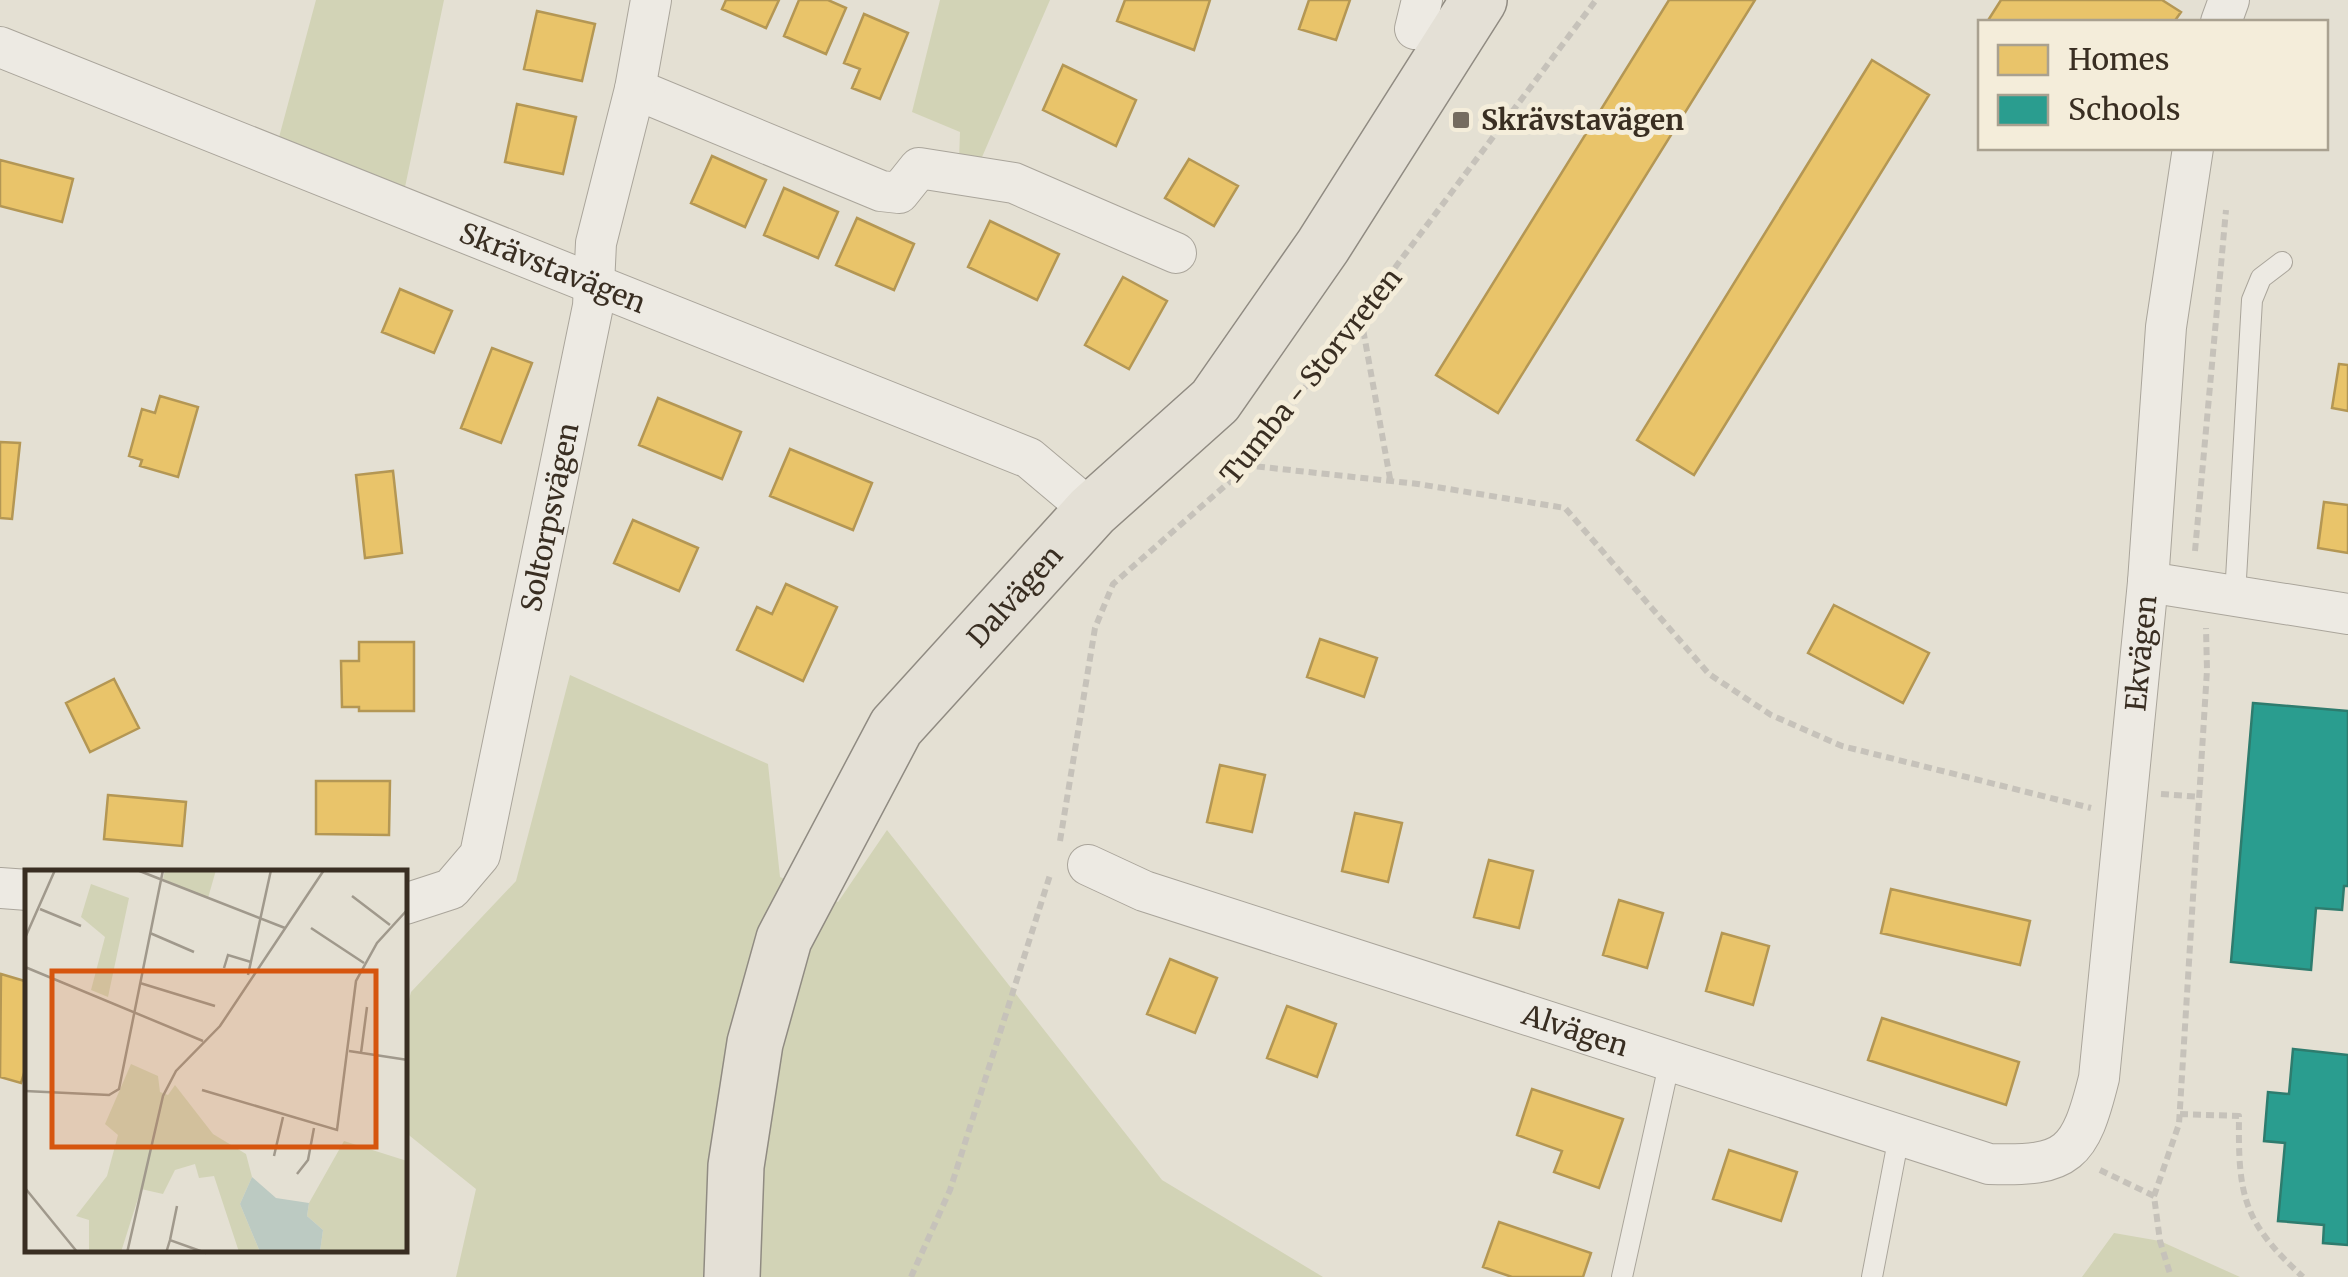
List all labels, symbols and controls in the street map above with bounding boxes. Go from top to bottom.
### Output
legend [1978,20,2328,150]
text: Homes [2068,40,2169,78]
text: Schools [2068,90,2180,128]
place label: Skrävstavägen [1481,102,1684,138]
marker: Skrävstavägen [1450,109,1472,131]
street label: Skrävstavägen [454,214,651,321]
street label: Tumba - Storvreten [1213,260,1409,492]
street label: Soltorpsvägen [513,419,587,615]
street label: Dalvägen [959,538,1070,655]
street label: Ekvägen [2117,593,2165,713]
inset map [25,870,408,1252]
street label: Alvägen [1517,996,1633,1064]

